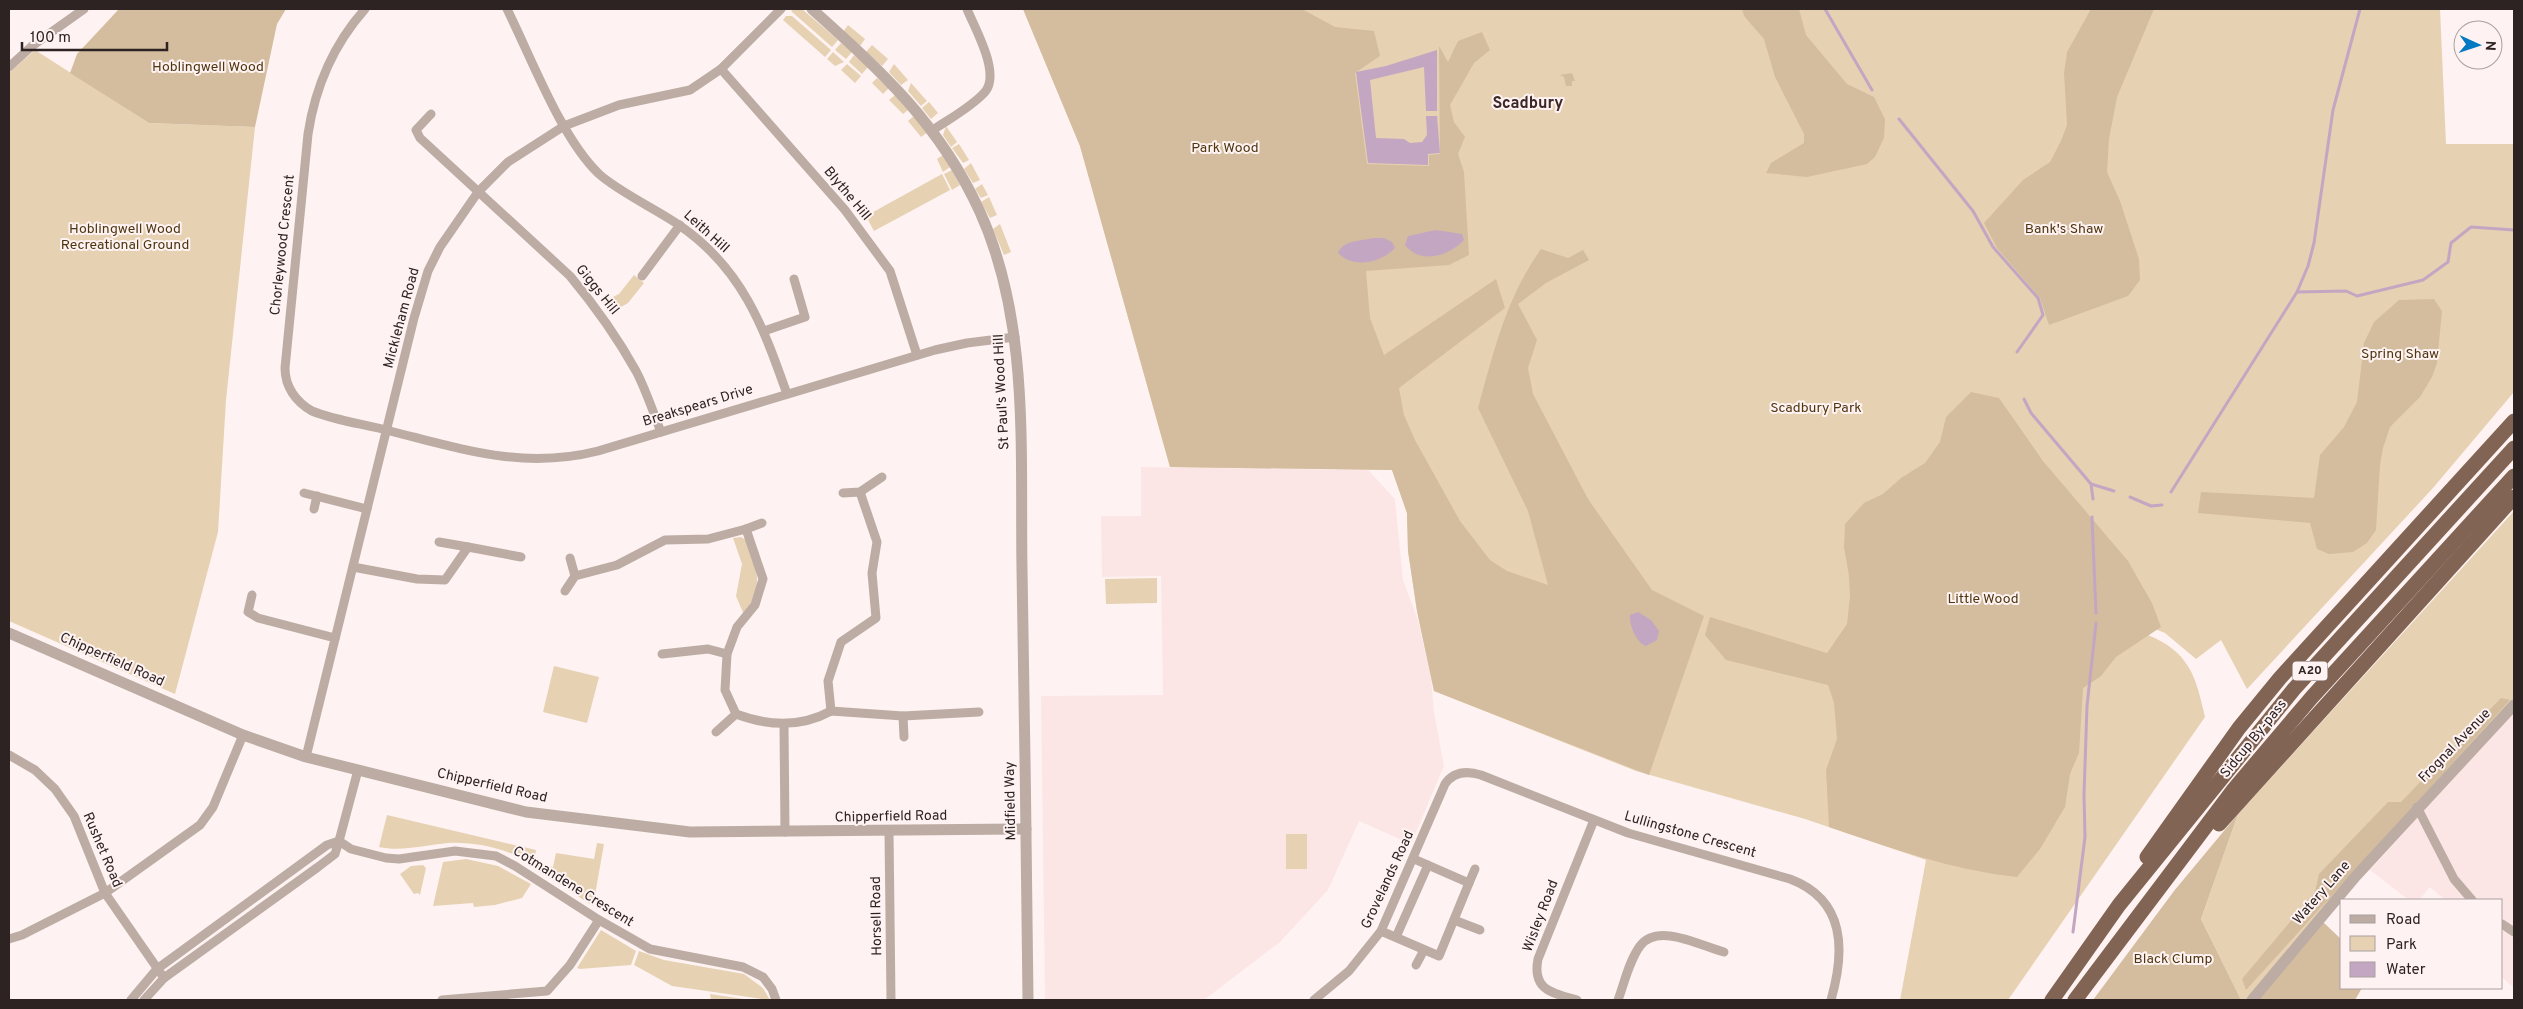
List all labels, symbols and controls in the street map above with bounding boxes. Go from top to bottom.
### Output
scale bar [22,20,168,52]
north arrow [2453,20,2503,70]
text: 100 m [30,29,71,48]
text: N [2481,40,2498,51]
park label: Hoblingwell Wood [152,59,264,76]
district label: Scadbury [1493,94,1563,114]
park label: Park Wood [1191,140,1259,157]
street label: Blythe Hill [820,164,874,224]
street label: Chorleywood Crescent [267,174,299,316]
street label: Leith Hill [680,207,732,257]
park label: Hoblingwell Wood Recreational Ground [61,221,189,254]
park label: Bank's Shaw [2025,221,2103,238]
street label: Giggs Hill [572,262,622,318]
street label: Mickleham Road [380,266,424,370]
street label: St Paul's Wood Hill [990,334,1014,450]
park label: Spring Shaw [2361,346,2439,363]
street label: Breakspears Drive [641,381,755,431]
park label: Scadbury Park [1770,400,1862,417]
park label: Little Wood [1947,591,2019,608]
street label: Chipperfield Road [57,629,167,691]
road number: A20 [2292,661,2328,680]
street label: Sidcup By-pass [2217,696,2291,782]
street label: Frognal Avenue [2415,705,2495,787]
street label: Midfield Way [1002,761,1020,841]
street label: Chipperfield Road [435,765,549,807]
street label: Chipperfield Road [835,808,947,826]
street label: Lullingstone Crescent [1622,808,1758,862]
street label: Rushet Road [79,810,125,890]
street label: Grovelands Road [1358,828,1418,932]
street label: Cotmandene Crescent [509,843,637,931]
street label: Watery Lane [2290,858,2354,928]
street label: Horsell Road [868,876,886,956]
street label: Wisley Road [1519,878,1563,954]
legend [2340,899,2503,989]
text: Road [2386,911,2421,930]
text: Park [2386,936,2417,955]
park label: Black Clump [2134,951,2212,968]
text: Water [2386,961,2426,980]

